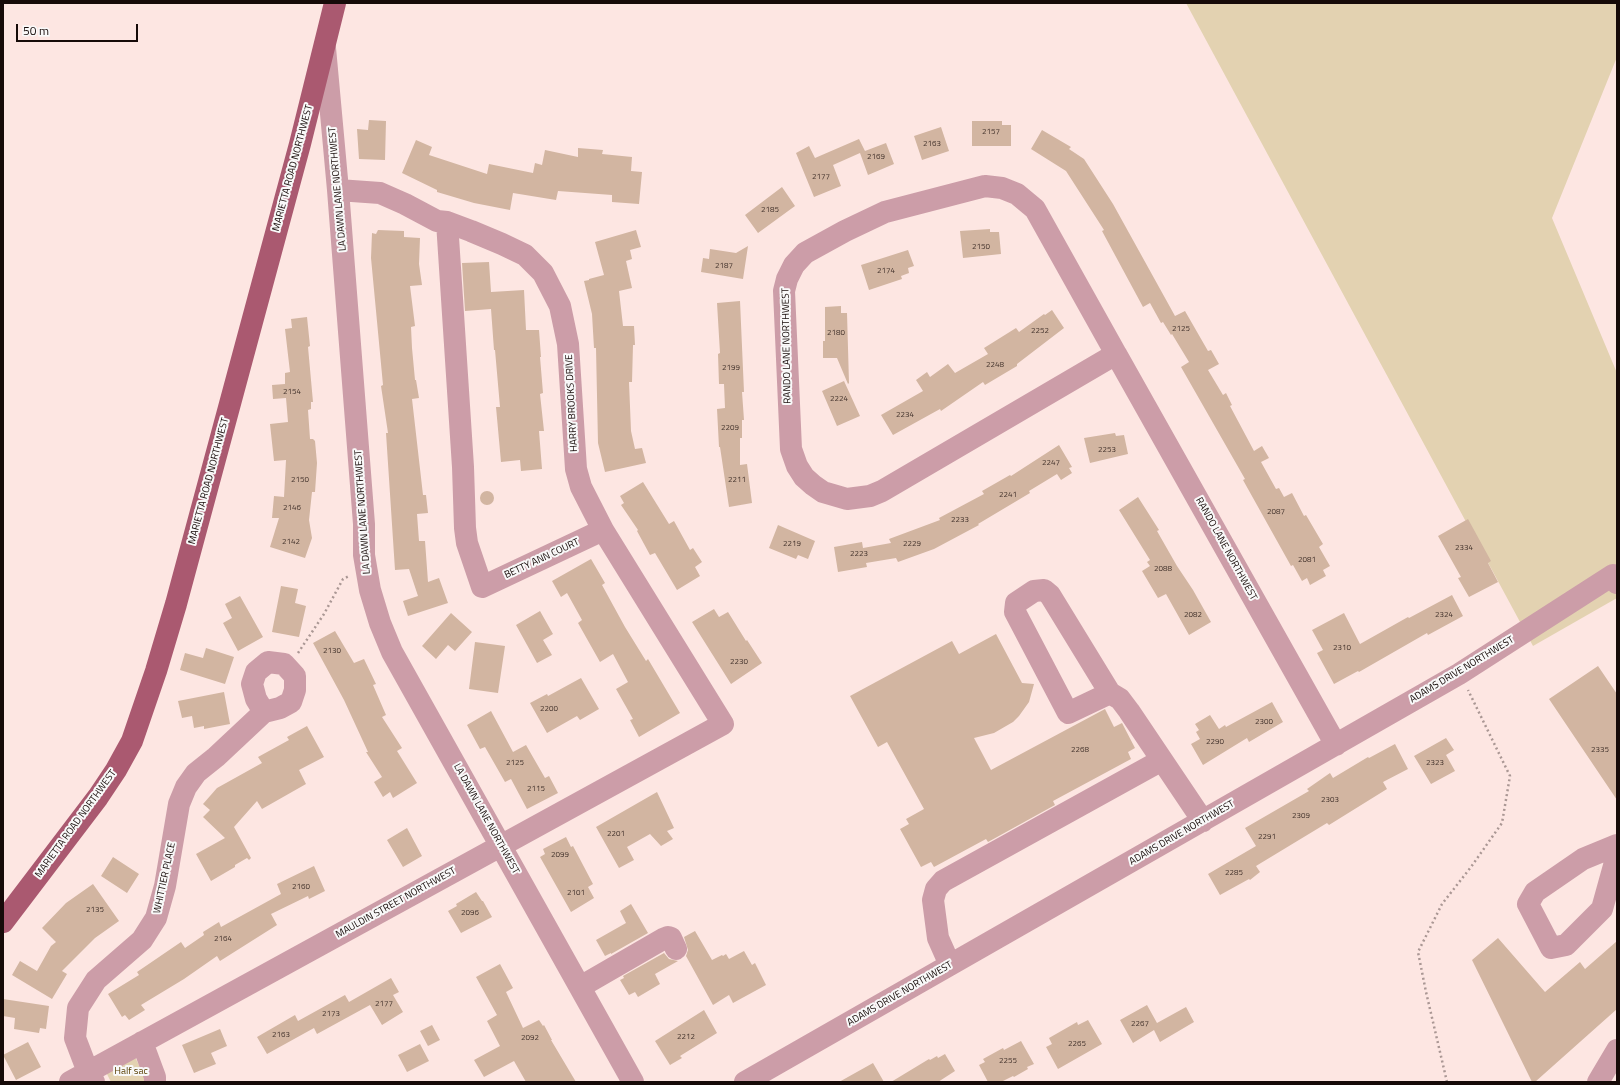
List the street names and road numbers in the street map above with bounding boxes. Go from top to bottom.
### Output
street label: MARIETTA ROAD NORTHWEST [270,103,316,233]
street label: LA DAWN LANE NORTHWEST [327,126,349,252]
street label: RANDO LANE NORTHWEST [780,288,794,404]
street label: HARRY BROOKS DRIVE [563,354,581,452]
street label: MARIETTA ROAD NORTHWEST [186,416,232,546]
street label: LA DAWN LANE NORTHWEST [353,449,373,575]
street label: RANDO LANE NORTHWEST [1193,495,1259,603]
street label: BETTY ANN COURT [503,536,581,582]
street label: ADAMS DRIVE NORTHWEST [1408,634,1516,706]
street label: LA DAWN LANE NORTHWEST [451,762,521,876]
street label: MARIETTA ROAD NORTHWEST [33,768,119,880]
street label: ADAMS DRIVE NORTHWEST [1127,798,1237,868]
street label: WHITTIER PLACE [152,841,178,915]
street label: MAULDIN STREET NORTHWEST [334,865,458,941]
street label: ADAMS DRIVE NORTHWEST [845,959,955,1029]

